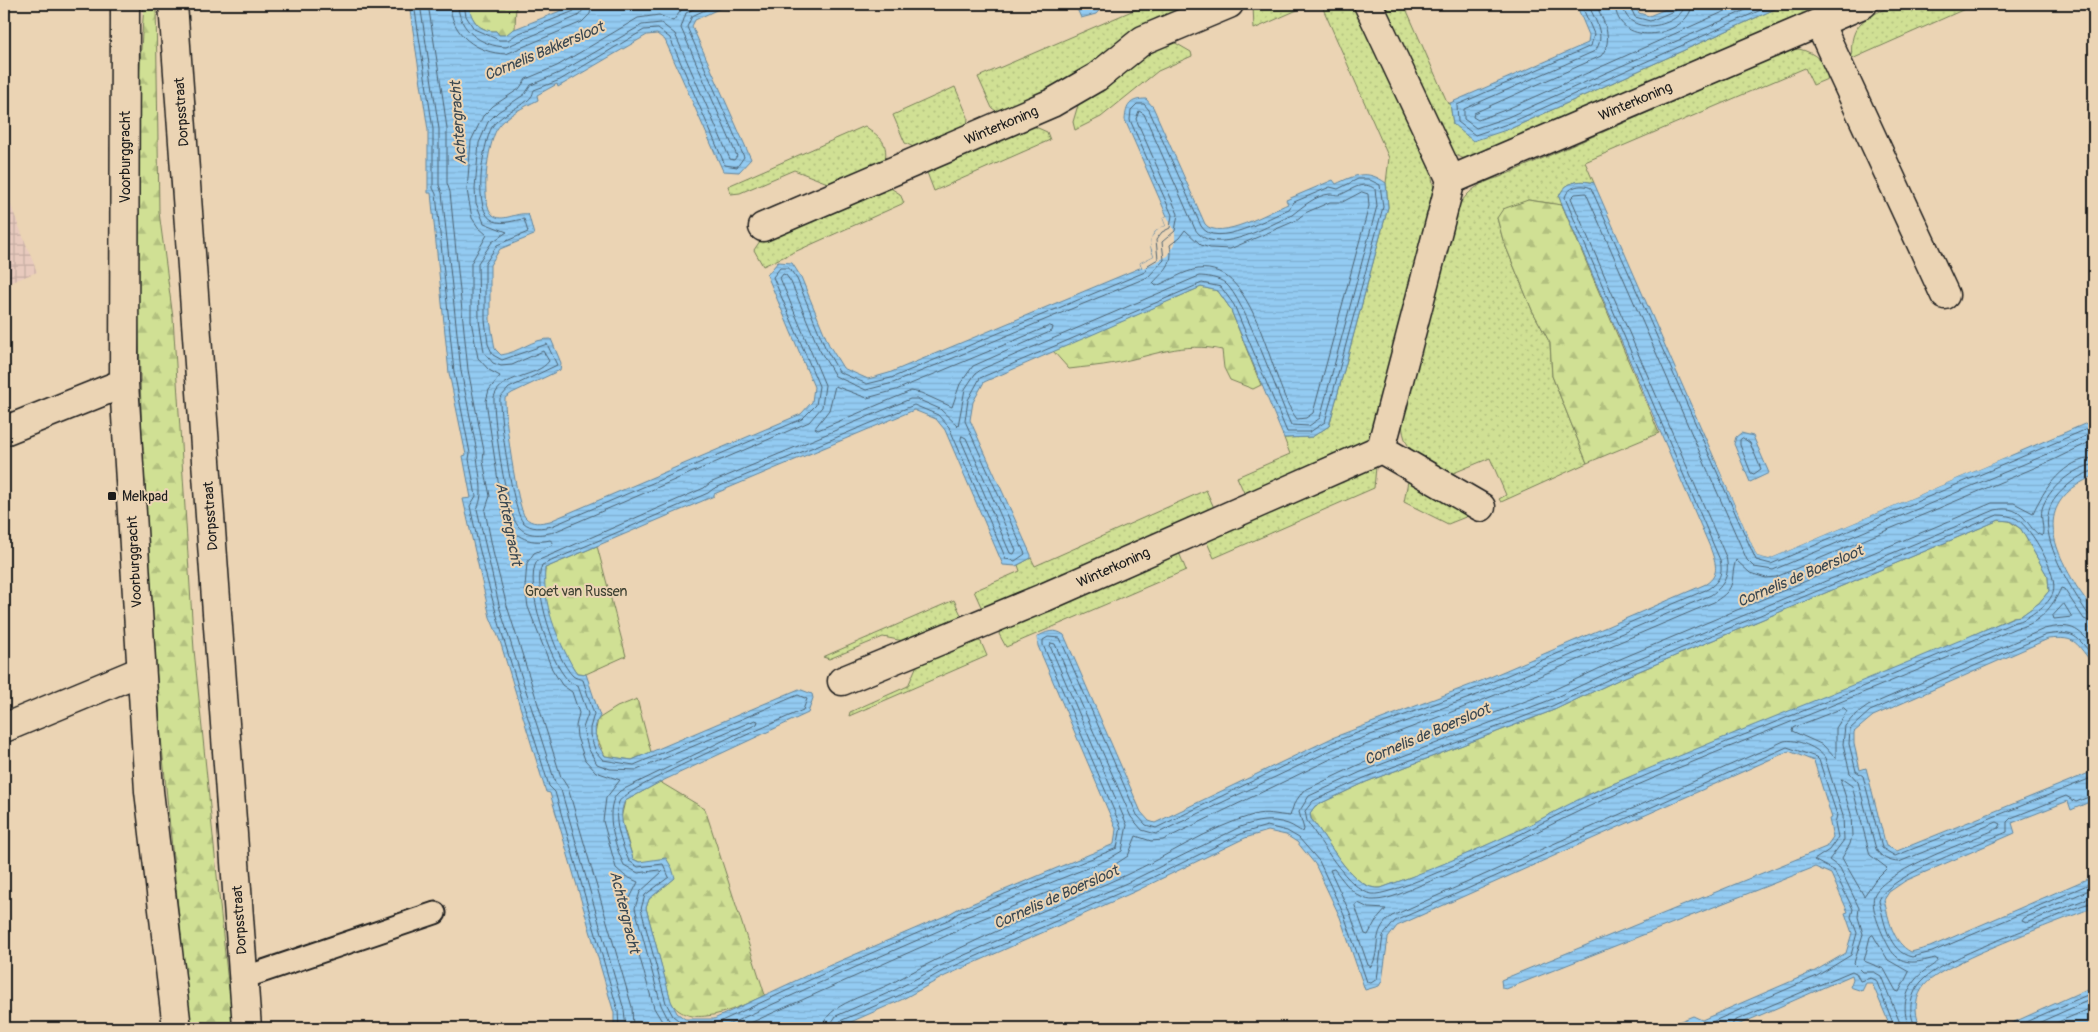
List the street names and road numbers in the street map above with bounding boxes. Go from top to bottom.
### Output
street label: Dorpsstraat [171,76,192,147]
street label: Winterkoning [1596,78,1674,125]
street label: Winterkoning [962,102,1040,149]
street label: Voorburggracht [117,111,134,203]
street label: Dorpsstraat [200,480,221,551]
street label: Voorburggracht [124,515,145,608]
street label: Winterkoning [1074,544,1152,591]
street label: Dorpsstraat [229,884,250,955]

